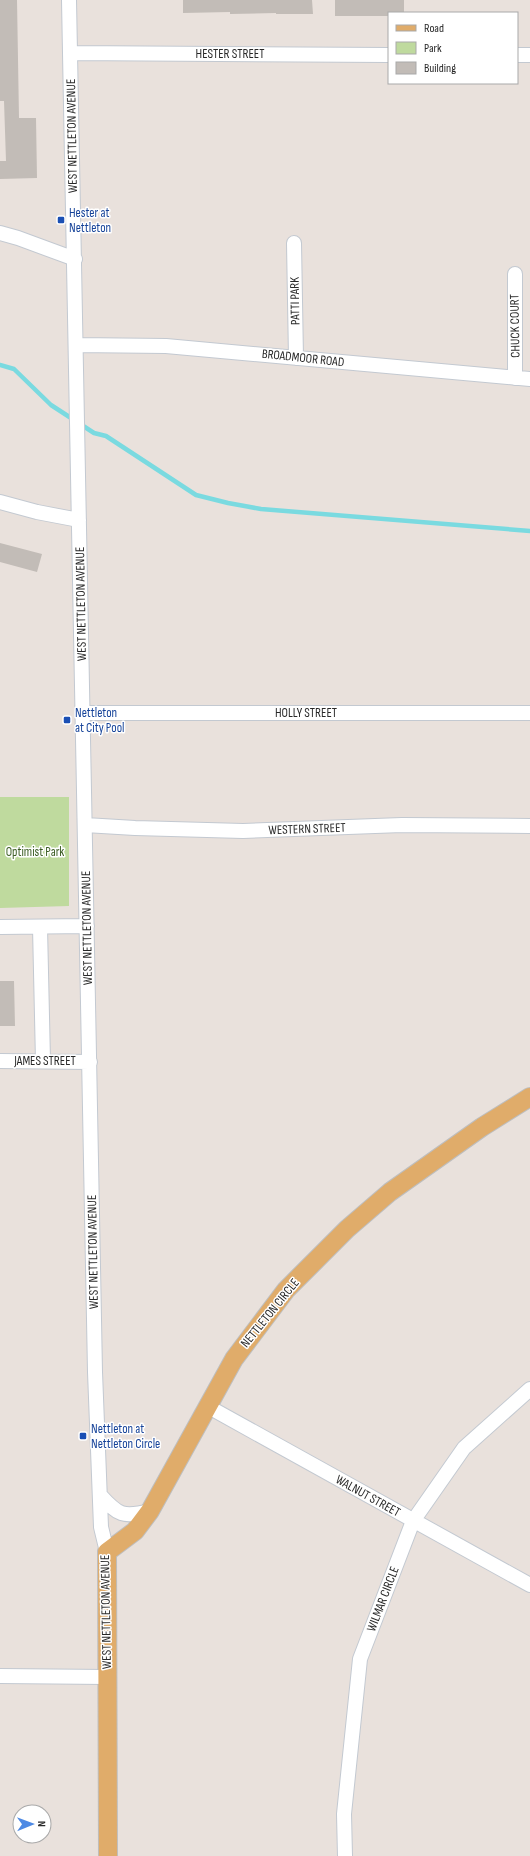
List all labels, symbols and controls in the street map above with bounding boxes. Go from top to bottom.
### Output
legend [388,12,518,84]
text: Road [424,21,444,36]
text: Park [424,41,442,56]
street label: HESTER STREET [196,46,264,62]
text: Building [424,61,456,76]
street label: WEST NETTLETON AVENUE [63,79,81,193]
place label: Hester at Nettleton [69,205,111,236]
marker: Hester at Nettleton [56,215,66,225]
street label: PATTI PARK [287,277,303,325]
street label: CHUCK COURT [506,294,524,358]
street label: BROADMOOR ROAD [261,346,345,370]
street label: WEST NETTLETON AVENUE [72,547,90,661]
place label: Nettleton at City Pool [75,705,125,736]
street label: HOLLY STREET [275,705,337,721]
marker: Nettleton at City Pool [62,715,72,725]
street label: WESTERN STREET [268,820,346,838]
park label: Optimist Park [6,844,64,860]
street label: WEST NETTLETON AVENUE [78,871,96,985]
street label: JAMES STREET [13,1053,76,1069]
street label: WEST NETTLETON AVENUE [84,1195,102,1309]
street label: NETTLETON CIRCLE [237,1275,303,1351]
place label: Nettleton at Nettleton Circle [91,1421,160,1452]
marker: Nettleton at Nettleton Circle [78,1431,88,1441]
street label: WALNUT STREET [333,1472,403,1520]
street label: WEST NETTLETON AVENUE [97,1555,115,1669]
street label: WILMAR CIRCLE [363,1564,403,1634]
north arrow [12,1804,52,1844]
text: N [35,1821,48,1827]

